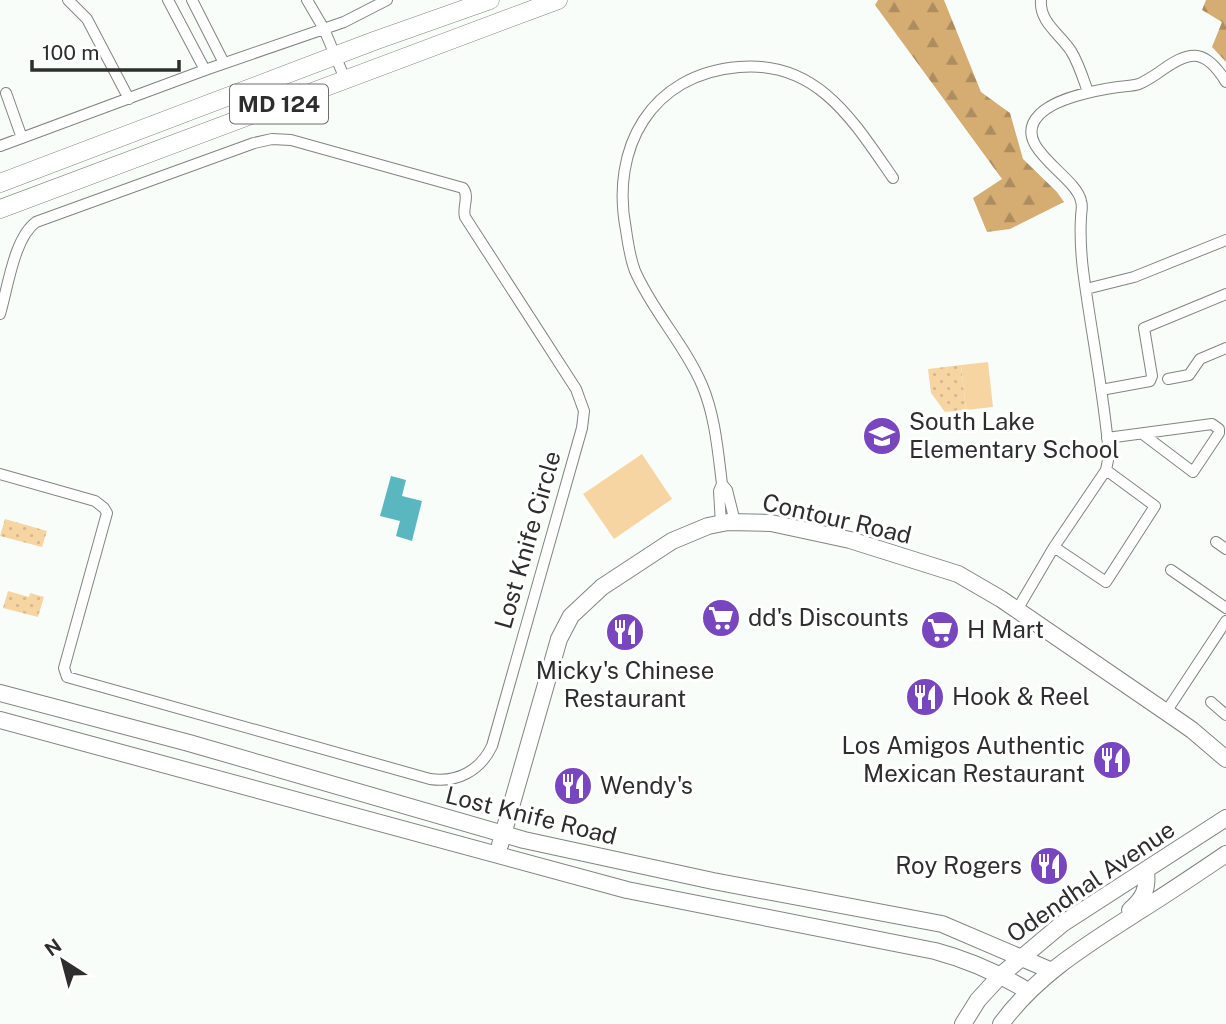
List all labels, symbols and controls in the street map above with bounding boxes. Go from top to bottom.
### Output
scale bar [32,28,178,72]
text: 100 m [42,40,99,65]
road number: MD 124 [230,85,328,124]
place label: South Lake Elementary School [909,407,1120,463]
school or university icon: South Lake Elementary School [861,415,903,457]
street label: Lost Knife Circle [488,448,566,632]
street label: Contour Road [760,487,914,549]
supermarket icon: dd's Discounts [700,597,742,639]
place label: dd's Discounts [748,603,909,631]
supermarket icon: H Mart [919,609,961,651]
restaurant icon: Micky's Chinese Restaurant [604,611,646,653]
place label: H Mart [967,615,1044,643]
place label: Micky's Chinese Restaurant [536,656,714,712]
restaurant icon: Hook & Reel [904,676,946,718]
place label: Hook & Reel [952,682,1090,710]
place label: Los Amigos Authentic Mexican Restaurant [841,731,1085,787]
restaurant icon: Los Amigos Authentic Mexican Restaurant [1091,739,1133,781]
restaurant icon: Wendy's [552,765,594,807]
place label: Wendy's [600,771,693,799]
street label: Lost Knife Road [443,780,620,850]
street label: Odendhal Avenue [1001,815,1180,948]
restaurant icon: Roy Rogers [1028,845,1070,887]
place label: Roy Rogers [895,851,1022,879]
north arrow [28,926,98,996]
text: N [41,934,65,961]

